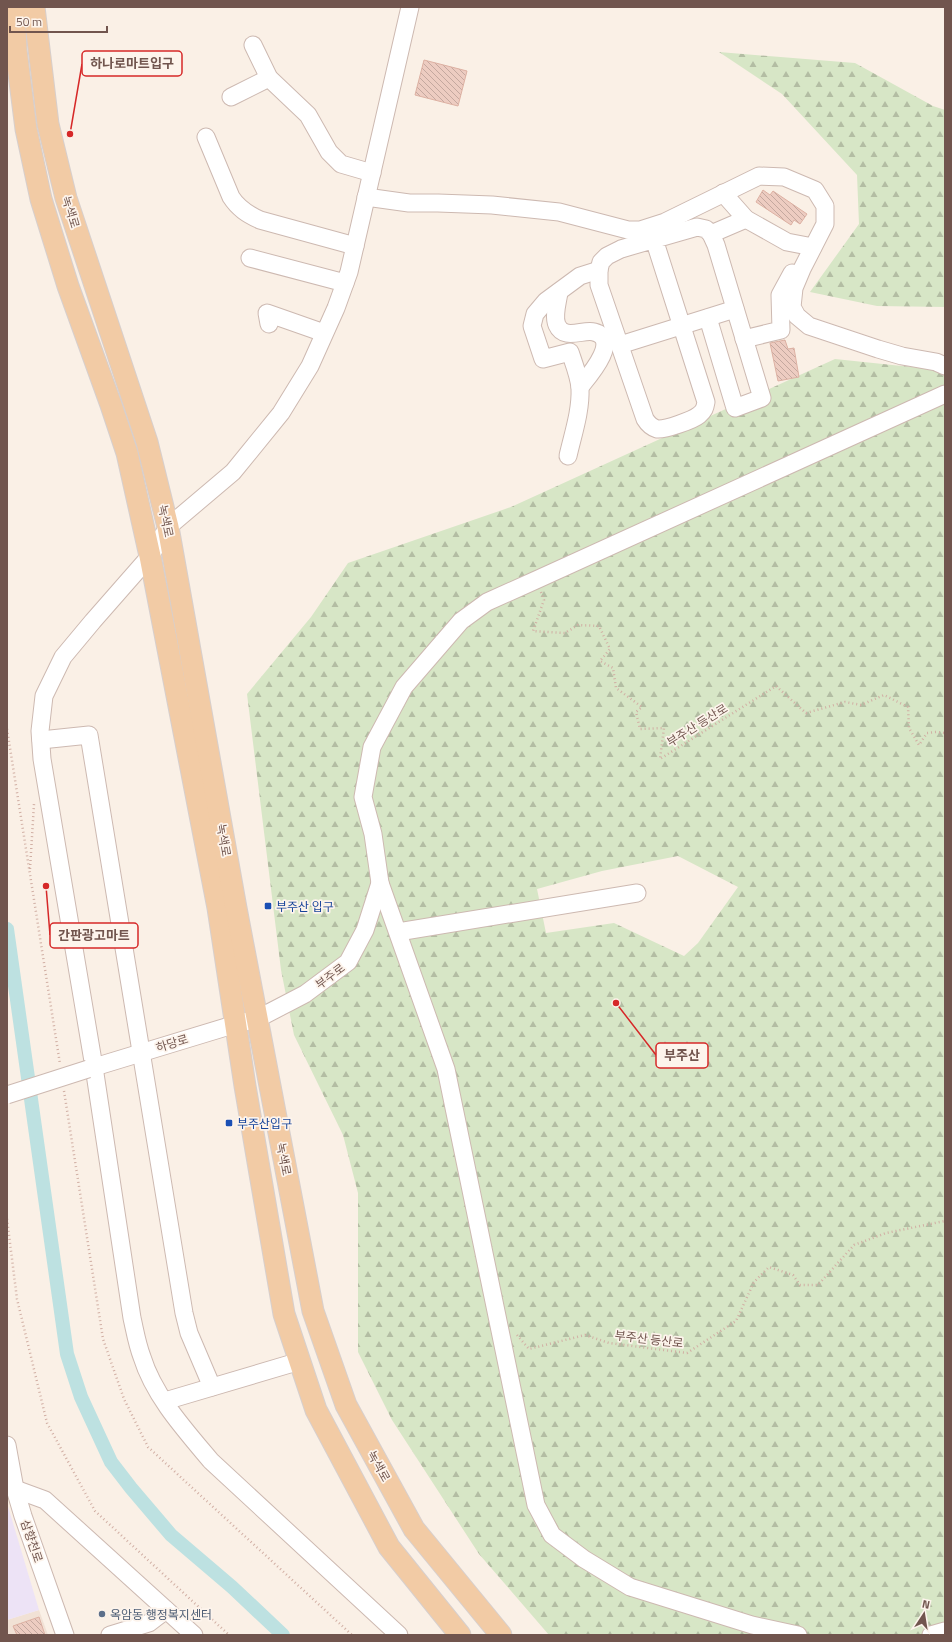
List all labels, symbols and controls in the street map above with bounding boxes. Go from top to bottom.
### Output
scale bar [10,8,107,34]
text: 50 m [16,12,42,31]
callout: 하나로마트입구 [82,51,182,76]
text: 하나로마트입구 [90,53,174,73]
street label: 녹색로 [57,193,85,231]
street label: 녹색로 [153,503,179,539]
street label: 부주산 등산로 [663,699,731,751]
street label: 녹색로 [212,822,236,858]
place label: 부주산 입구 [276,897,334,916]
marker: 부주산 입구 [263,901,273,911]
callout: 간판광고마트 [50,923,138,948]
text: 간판광고마트 [58,925,130,945]
street label: 부주로 [311,958,349,994]
street label: 하당로 [153,1029,191,1057]
callout: 부주산 [656,1043,708,1068]
text: 부주산 [664,1045,700,1065]
place label: 부주산입구 [237,1114,292,1133]
marker: 부주산입구 [224,1118,234,1128]
street label: 녹색로 [272,1141,296,1177]
street label: 부주산 등산로 [614,1325,684,1353]
street label: 녹색로 [363,1447,395,1485]
street label: 삼향천로 [16,1517,48,1565]
north arrow [904,1594,944,1634]
text: N [921,1596,931,1613]
place label: 옥암동 행정복지센터 [110,1605,212,1624]
marker: 옥암동 행정복지센터 [97,1609,107,1619]

